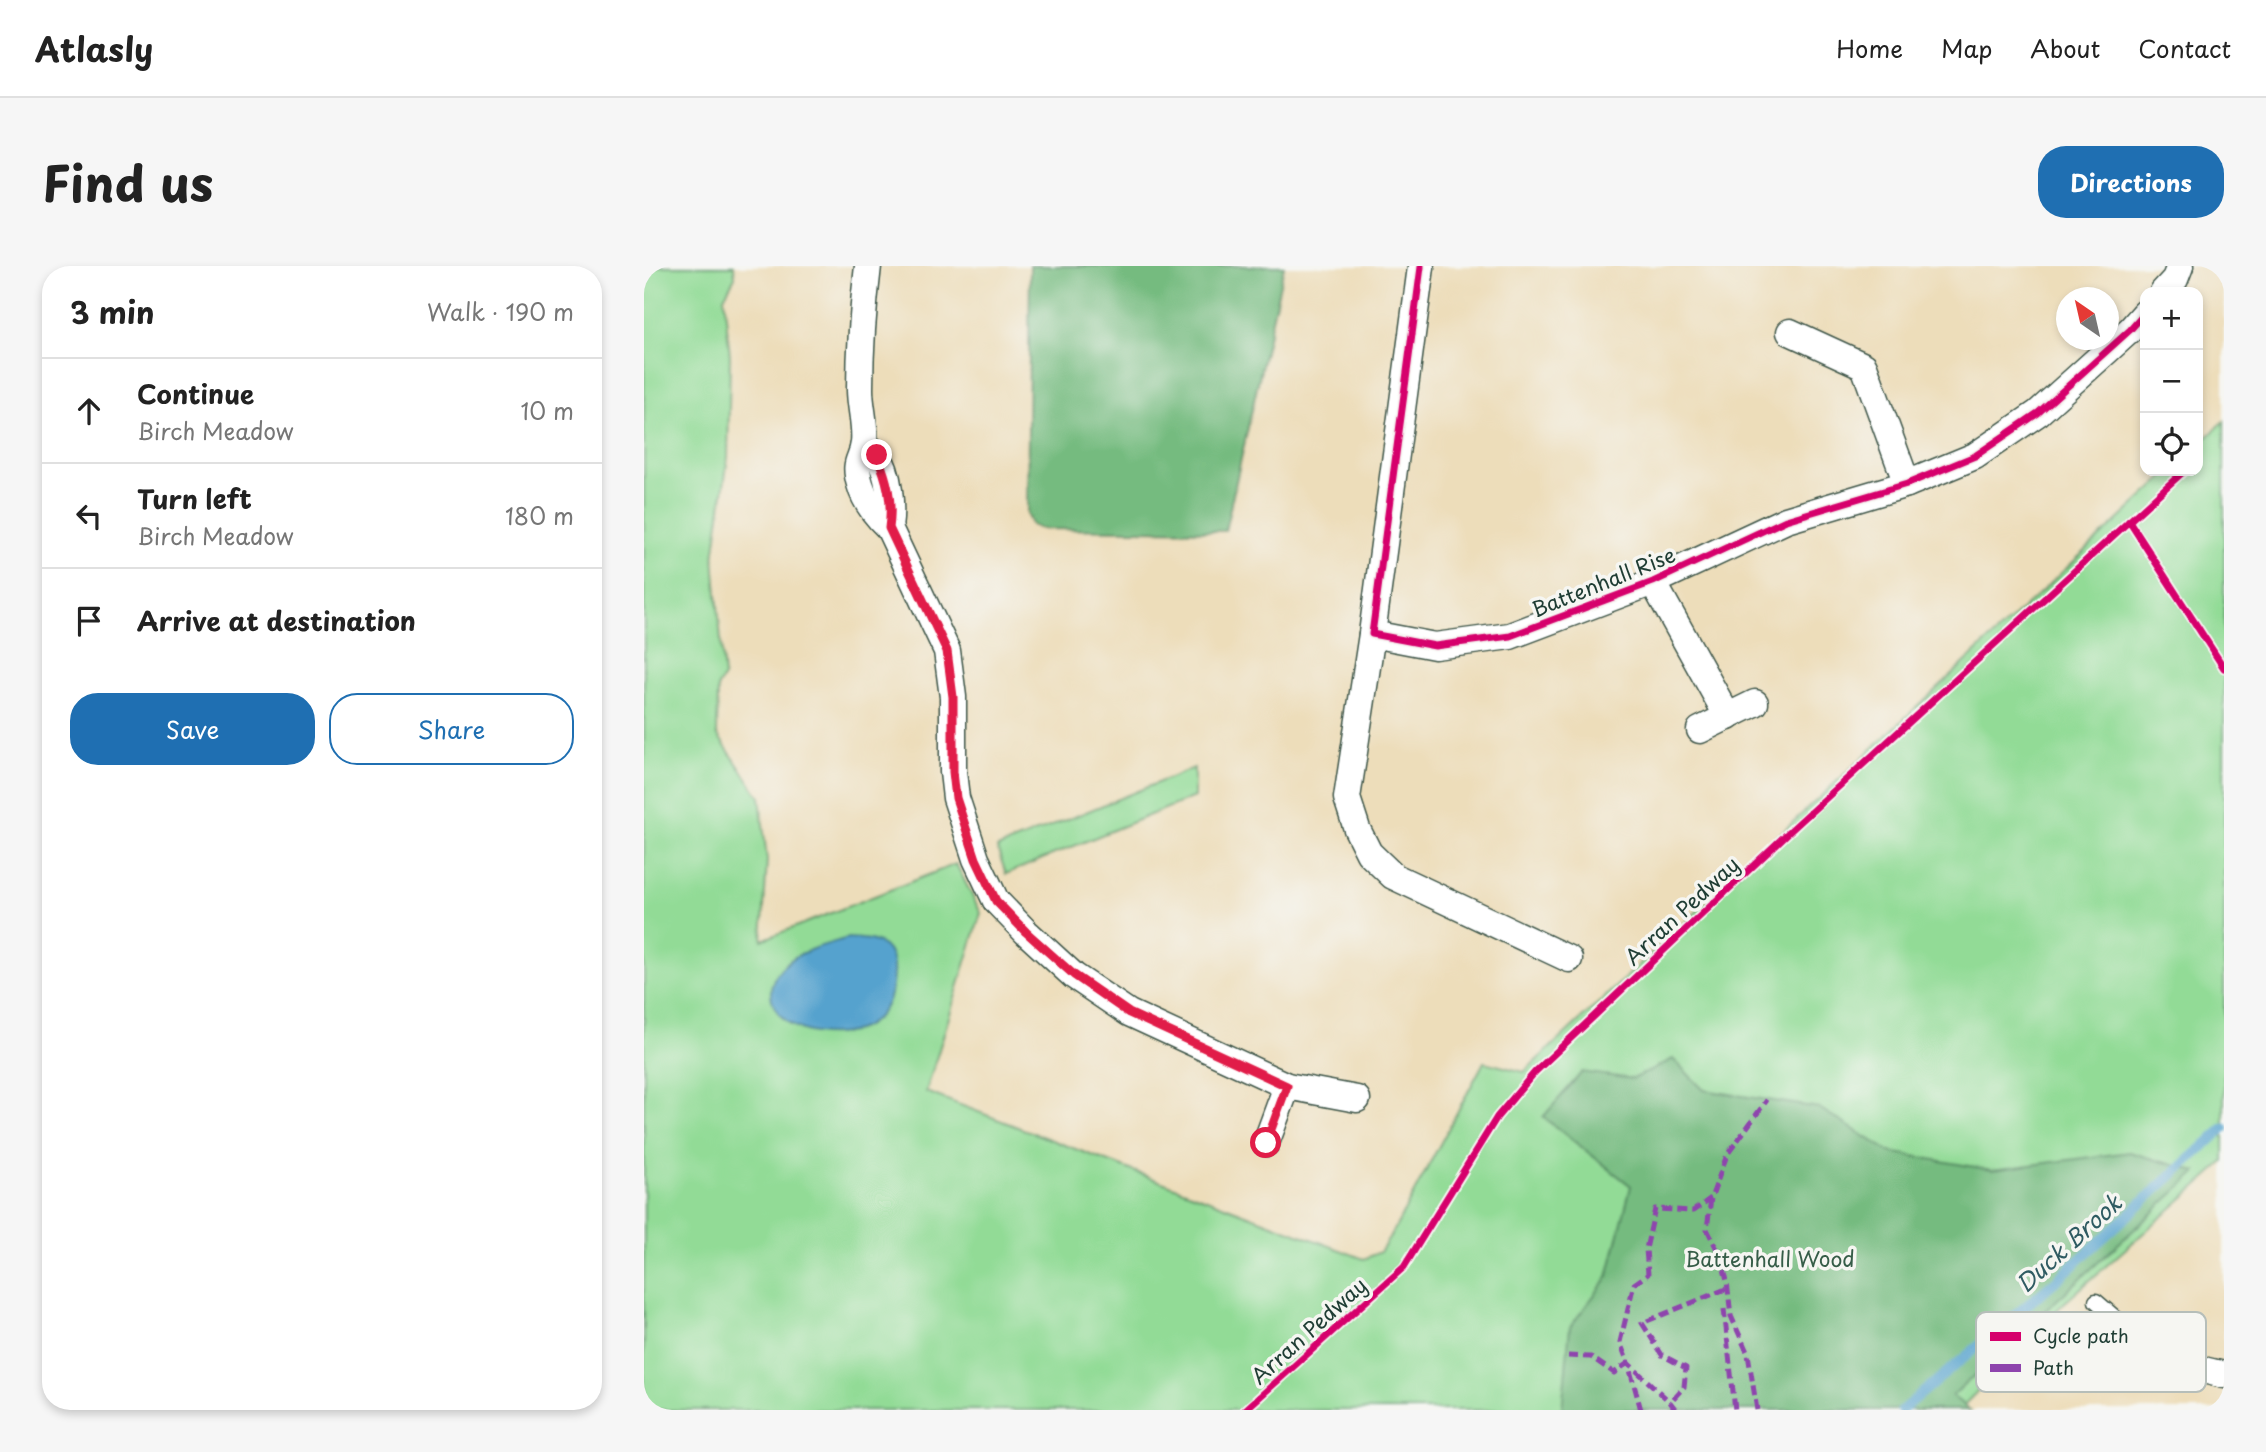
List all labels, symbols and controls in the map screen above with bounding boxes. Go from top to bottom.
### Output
text: Atlasly [35,23,153,73]
text: Home [1836,30,1903,66]
text: Map [1941,30,1992,66]
text: About [2030,30,2100,66]
text: Contact [2138,30,2231,66]
text: Find us [42,145,213,219]
button: Directions [2038,146,2224,218]
north arrow [2056,287,2119,350]
map controls [2140,287,2203,476]
button: + [2140,287,2203,350]
text: 3 min [70,289,155,334]
text: Walk · 190 m [427,294,574,329]
button: − [2140,350,2203,413]
text: Continue [137,374,254,413]
icon: ahead [70,392,108,430]
text: 10 m [520,393,574,428]
text: Birch Meadow [137,413,294,448]
button: locate [2140,413,2203,476]
route end [861,439,892,470]
text: Turn left [137,479,252,518]
icon: left [70,497,108,535]
text: 180 m [505,498,574,533]
text: Birch Meadow [137,518,294,553]
street label: Battenhall Rise [1526,538,1680,624]
text: Arrive at destination [137,601,416,640]
icon: arrive [70,602,108,640]
button: Save [70,693,315,765]
button: Share [329,693,574,765]
street label: Arran Pedway [1616,848,1746,972]
route start [1250,1127,1281,1158]
water label: Duck Brook [2007,1185,2129,1300]
park label: Battenhall Wood [1685,1242,1855,1274]
street label: Arran Pedway [1243,1269,1373,1391]
legend [1976,1312,2206,1392]
text: Cycle path [2033,1321,2129,1349]
text: Path [2033,1353,2074,1381]

